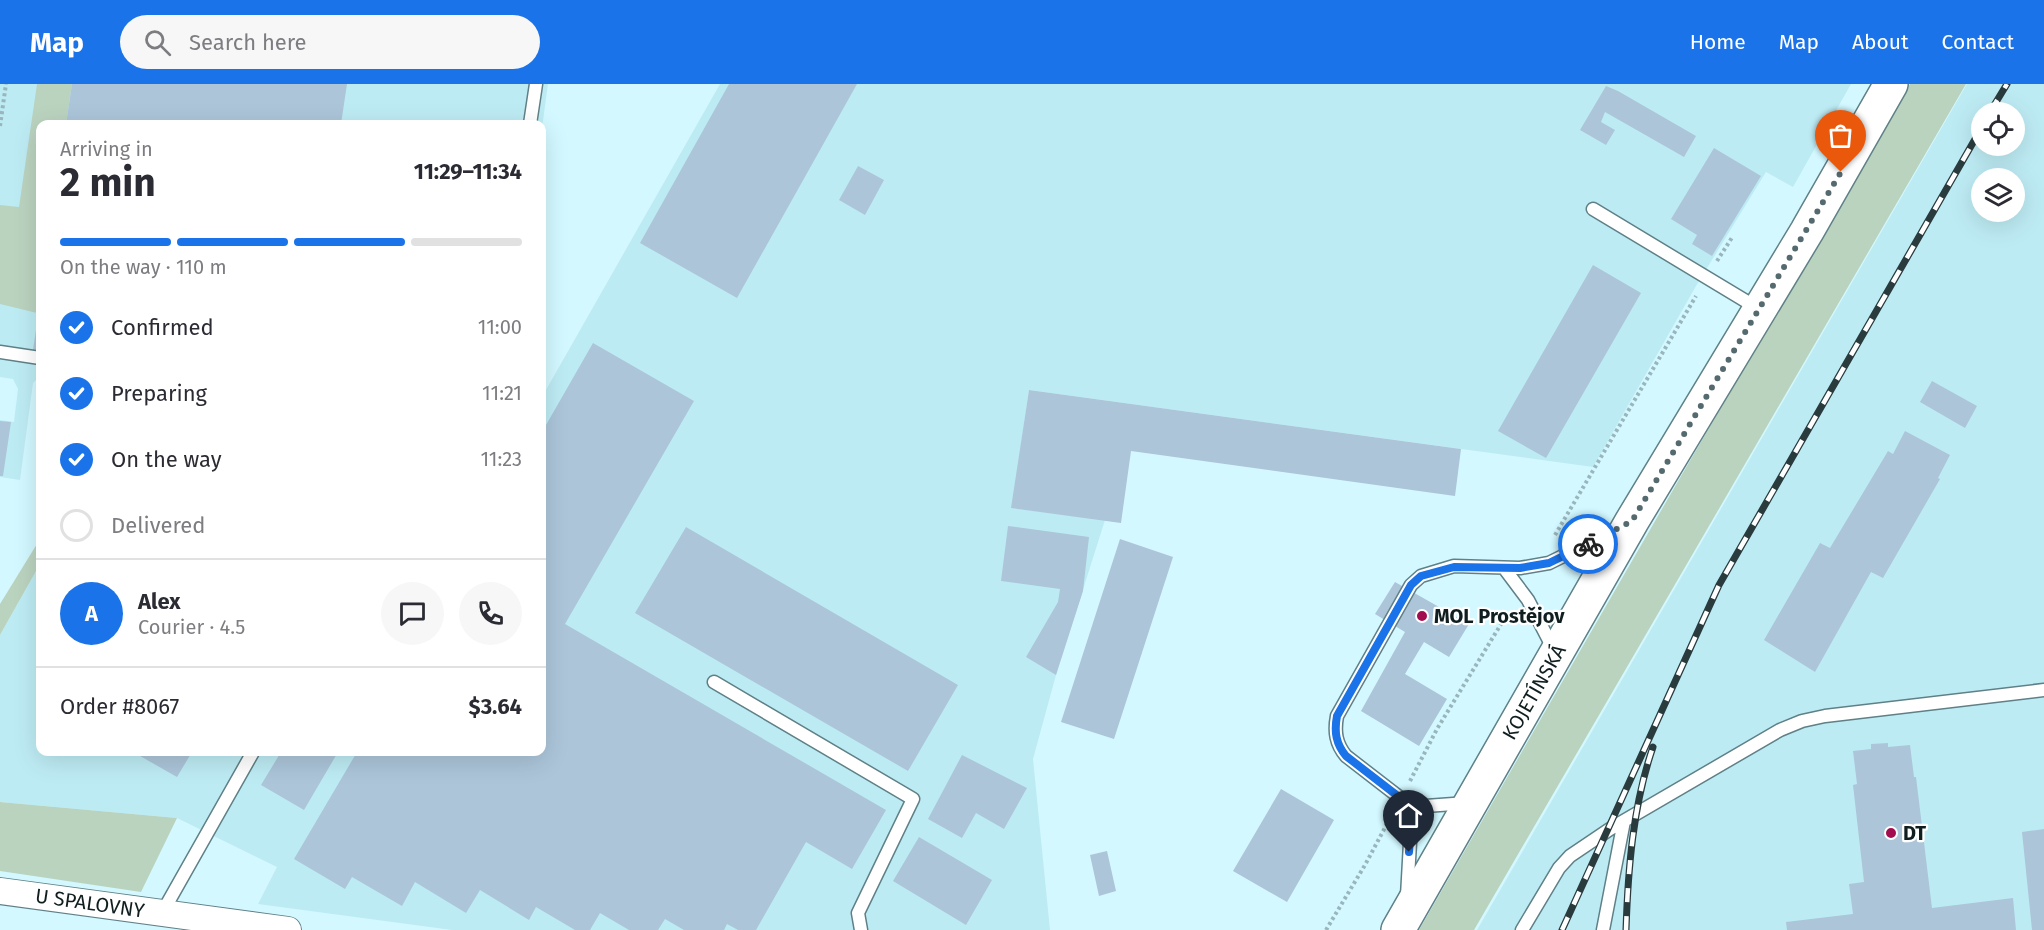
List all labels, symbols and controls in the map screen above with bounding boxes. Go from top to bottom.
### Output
search box [120,15,540,69]
text: Map [30,26,84,59]
icon: search [141,26,174,59]
text: Search here [189,29,307,56]
text: Home [1690,29,1746,55]
text: Map [1779,29,1819,55]
text: About [1852,29,1909,55]
text: Contact [1942,29,2014,55]
map controls [1971,102,2025,222]
button: locate [1971,102,2025,156]
pin [1815,110,1866,172]
icon: bag [1824,119,1857,152]
text: Arriving in [60,137,153,161]
text: 11:29–11:34 [414,158,522,185]
text: 2 min [60,160,156,206]
button: layers [1971,168,2025,222]
text: On the way · 110 m [60,255,227,279]
icon: check [60,311,93,344]
text: Confirmed [111,314,214,341]
text: 11:00 [478,315,522,339]
icon: check [60,377,93,410]
text: Preparing [111,380,207,407]
text: 11:21 [482,381,522,405]
icon: check [60,443,93,476]
text: On the way [111,446,222,473]
text: 11:23 [480,447,522,471]
text: Delivered [111,512,206,539]
courier [1558,514,1618,574]
icon: bike [1572,528,1605,561]
button: chat [381,582,444,645]
button: phone [459,582,522,645]
text: Alex [138,588,181,615]
text: A [85,600,98,627]
place label: MOL Prostějov [1434,604,1565,628]
marker: MOL Prostějov [1415,609,1429,623]
text: Courier · 4.5 [138,615,245,639]
street label: KOJETÍNSKÁ [1497,640,1571,744]
text: Order #8067 [60,693,179,720]
text: $3.64 [469,693,522,720]
pin [1383,790,1434,852]
icon: home [1392,799,1425,832]
place label: DT [1903,821,1926,845]
marker: DT [1884,826,1898,840]
street label: U SPALOVNY [34,883,146,923]

